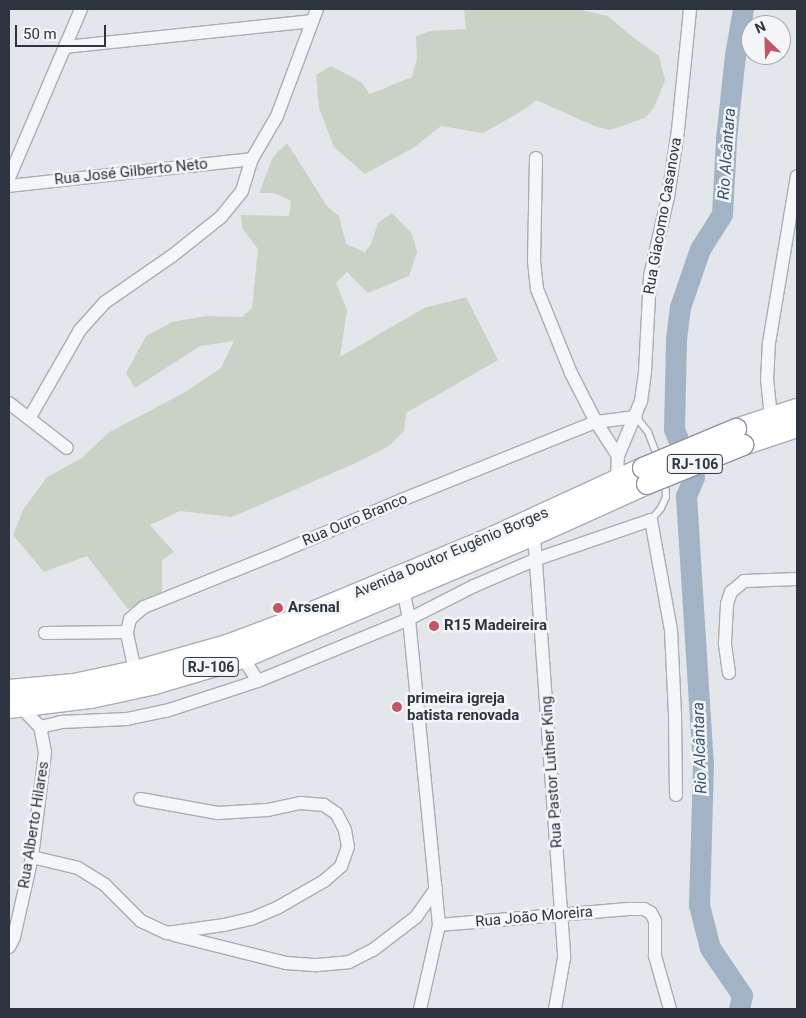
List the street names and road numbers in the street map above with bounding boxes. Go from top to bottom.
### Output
street label: Rua Giacomo Casanova [640,136,686,296]
street label: Rua José Gilberto Neto [53,155,209,189]
road number: RJ-106 [666,452,724,476]
street label: Rua Ouro Branco [300,490,410,550]
street label: Avenida Doutor Eugênio Borges [351,504,551,602]
road number: RJ-106 [182,656,240,679]
street label: Rua Pastor Luther King [538,695,566,849]
street label: Rua Alberto Hilares [15,760,53,890]
street label: Rua João Moreira [475,903,593,931]

